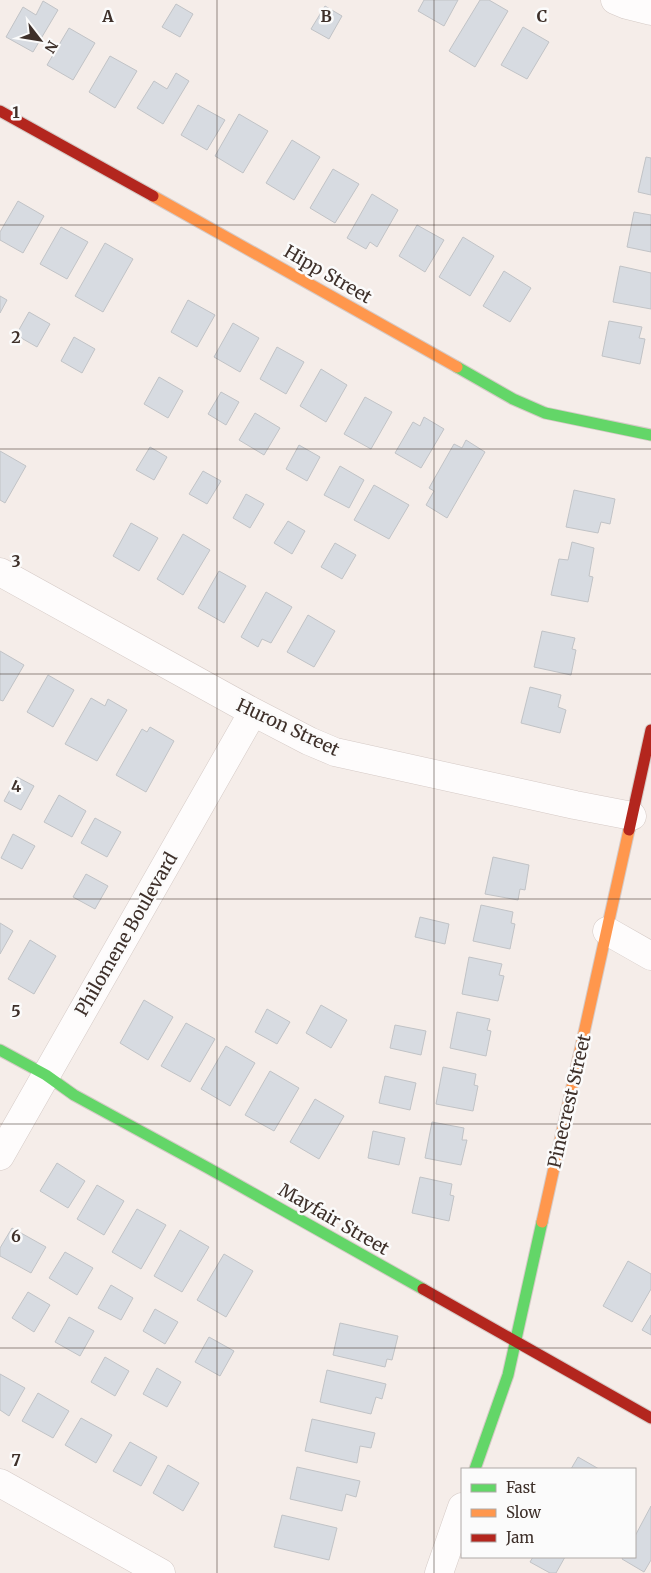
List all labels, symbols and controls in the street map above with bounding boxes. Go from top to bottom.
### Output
text: A [101,6,114,26]
text: B [320,6,332,26]
text: C [537,6,547,26]
north arrow [15,15,65,65]
text: N [41,37,62,56]
text: 1 [12,102,20,122]
street label: Hipp Street [280,240,376,308]
text: 2 [11,327,21,347]
text: 3 [11,551,21,571]
street label: Huron Street [233,693,343,761]
text: 4 [11,776,21,796]
street label: Philomene Boulevard [70,848,182,1020]
text: 5 [11,1001,21,1021]
street label: Pinecrest Street [542,1032,596,1170]
street label: Mayfair Street [275,1178,393,1260]
text: 6 [11,1226,21,1246]
text: 7 [11,1450,21,1470]
legend [461,1468,636,1558]
text: Fast [506,1478,536,1497]
text: Slow [506,1503,541,1522]
text: Jam [505,1528,534,1547]

